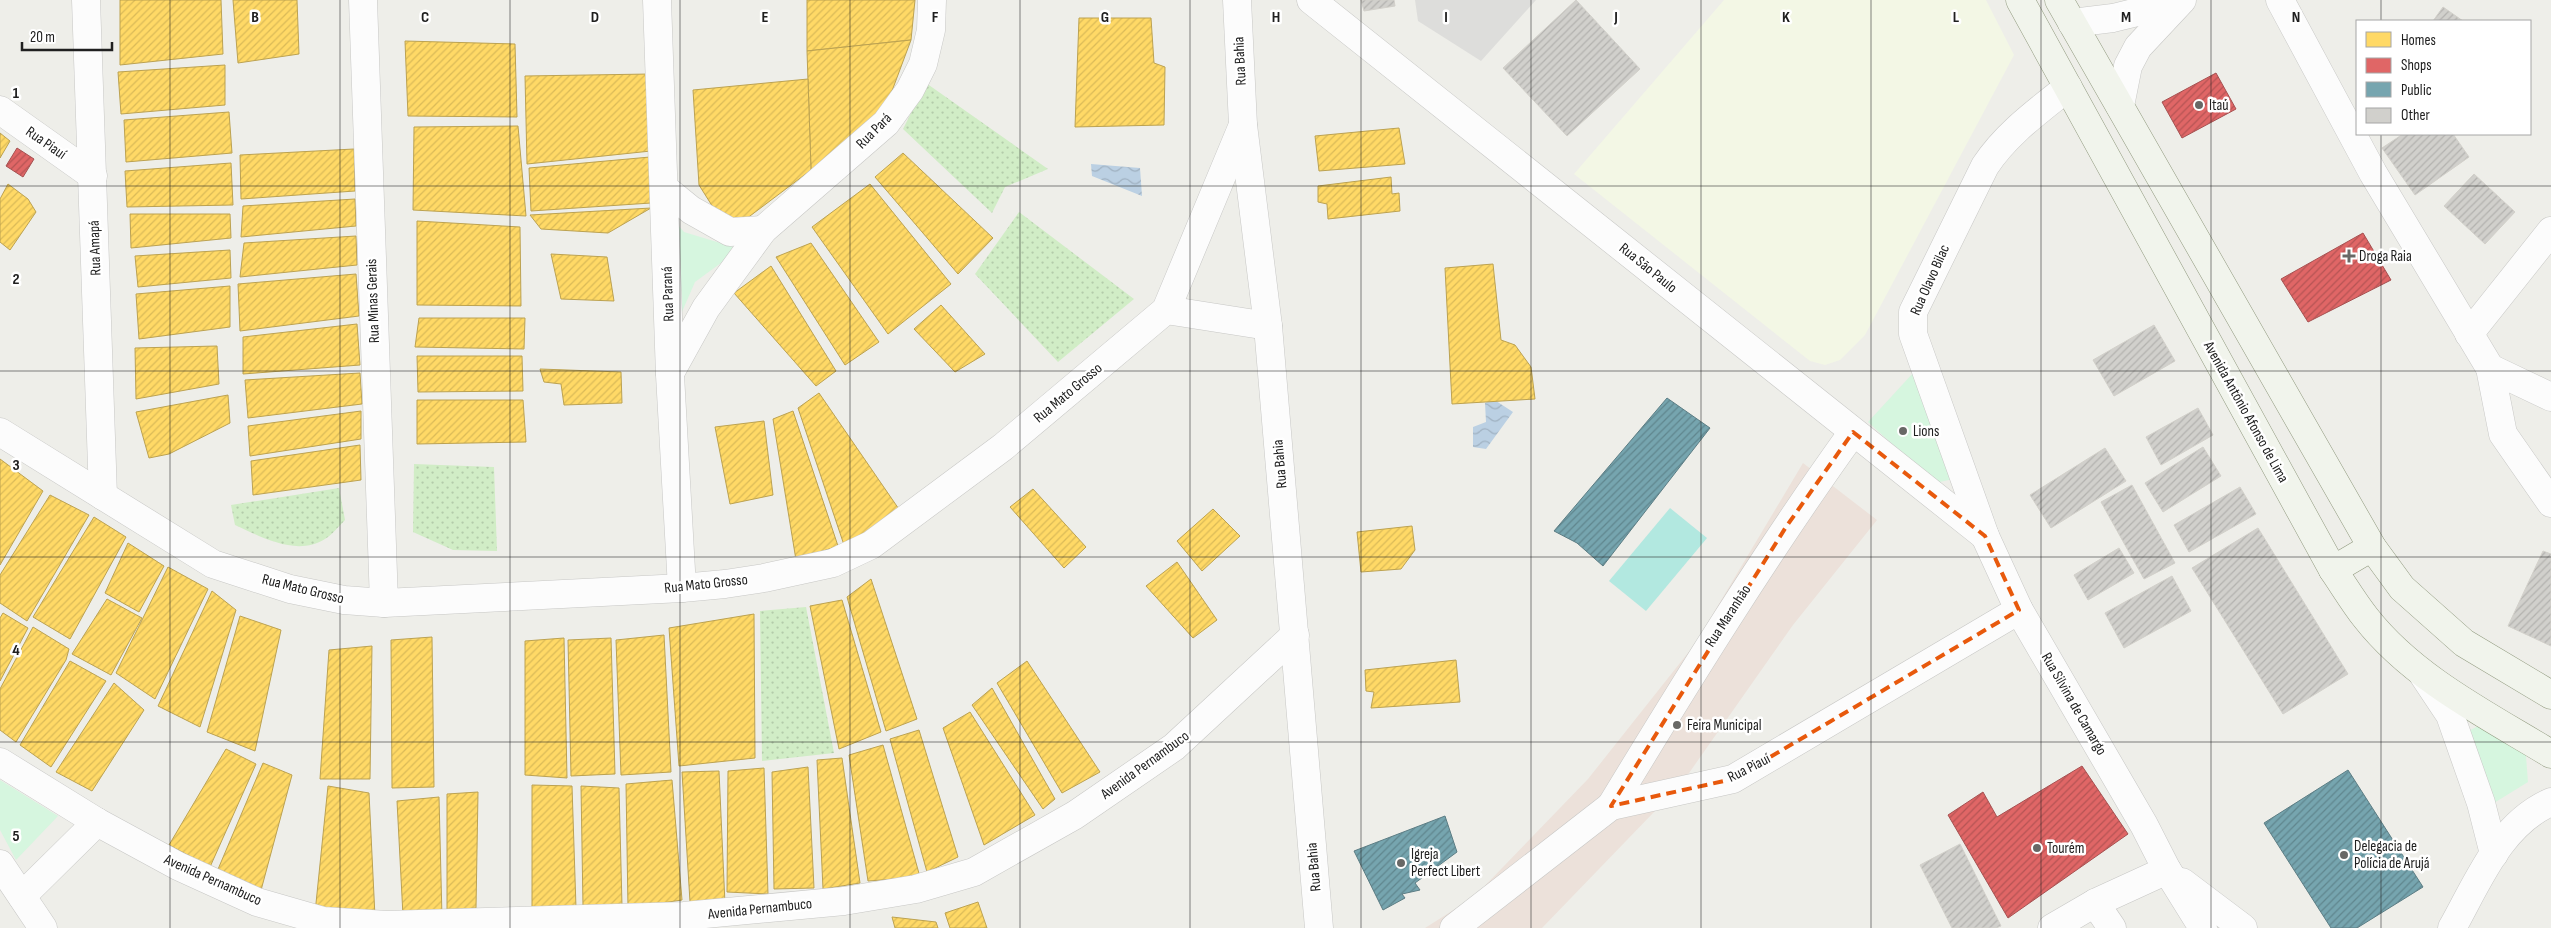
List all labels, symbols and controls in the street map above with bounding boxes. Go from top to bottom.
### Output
text: B [251,8,259,27]
text: C [421,8,429,27]
text: D [591,8,599,27]
text: E [762,8,769,27]
text: F [932,8,939,27]
text: G [1101,8,1109,27]
text: H [1272,8,1280,27]
text: I [1444,8,1448,27]
text: J [1613,8,1618,27]
text: K [1782,8,1790,27]
text: L [1953,8,1960,27]
text: M [2121,8,2131,27]
text: N [2292,8,2300,27]
scale bar [22,20,112,52]
legend [2356,20,2531,135]
text: 20 m [30,28,55,47]
text: Homes [2401,31,2436,50]
street label: Rua Bahia [1229,36,1251,86]
text: Shops [2401,56,2432,75]
text: Public [2401,81,2432,100]
text: 1 [13,84,20,103]
place label: Itaú [2209,96,2229,115]
marker: Itaú [2193,99,2205,111]
text: Other [2401,106,2430,125]
street label: Rua Pará [852,109,896,153]
street label: Rua Piauí [22,122,70,164]
street label: Rua Amapá [85,220,105,276]
street label: Rua São Paulo [1615,239,1681,297]
street label: Rua Olavo Bilac [1906,242,1954,318]
place label: Droga Raia [2359,247,2412,266]
marker: Droga Raia [2343,250,2355,262]
street label: Rua Minas Gerais [362,258,384,344]
street label: Rua Paraná [658,266,678,322]
text: 2 [12,270,20,289]
street label: Avenida Antônio Afonso de Lima [2199,337,2293,486]
street label: Rua Mato Grosso [1030,359,1106,427]
place label: Lions [1913,422,1939,441]
marker: Lions [1897,425,1909,437]
street label: Rua Bahia [1268,439,1292,489]
text: 3 [12,456,20,475]
street label: Rua Mato Grosso [260,570,346,608]
street label: Rua Mato Grosso [663,570,749,598]
street label: Rua Maranhão [1701,581,1755,651]
text: 4 [12,641,20,660]
street label: Rua Silvina de Camargo [2037,649,2111,759]
place label: Feira Municipal [1687,716,1761,735]
marker: Feira Municipal [1671,719,1683,731]
street label: Avenida Pernambuco [1096,727,1193,804]
street label: Rua Piauí [1724,749,1774,787]
text: 5 [12,827,20,846]
place label: Delegacia de Polícia de Arujá [2354,837,2430,873]
place label: Tourém [2047,839,2084,858]
street label: Rua Bahia [1302,842,1326,892]
marker: Tourém [2031,842,2043,854]
place label: Igreja Perfect Libert [1411,845,1481,881]
marker: Delegacia de Polícia de Arujá [2338,849,2350,861]
street label: Avenida Pernambuco [160,850,265,910]
marker: Igreja Perfect Libert [1395,857,1407,869]
street label: Avenida Pernambuco [706,894,813,924]

